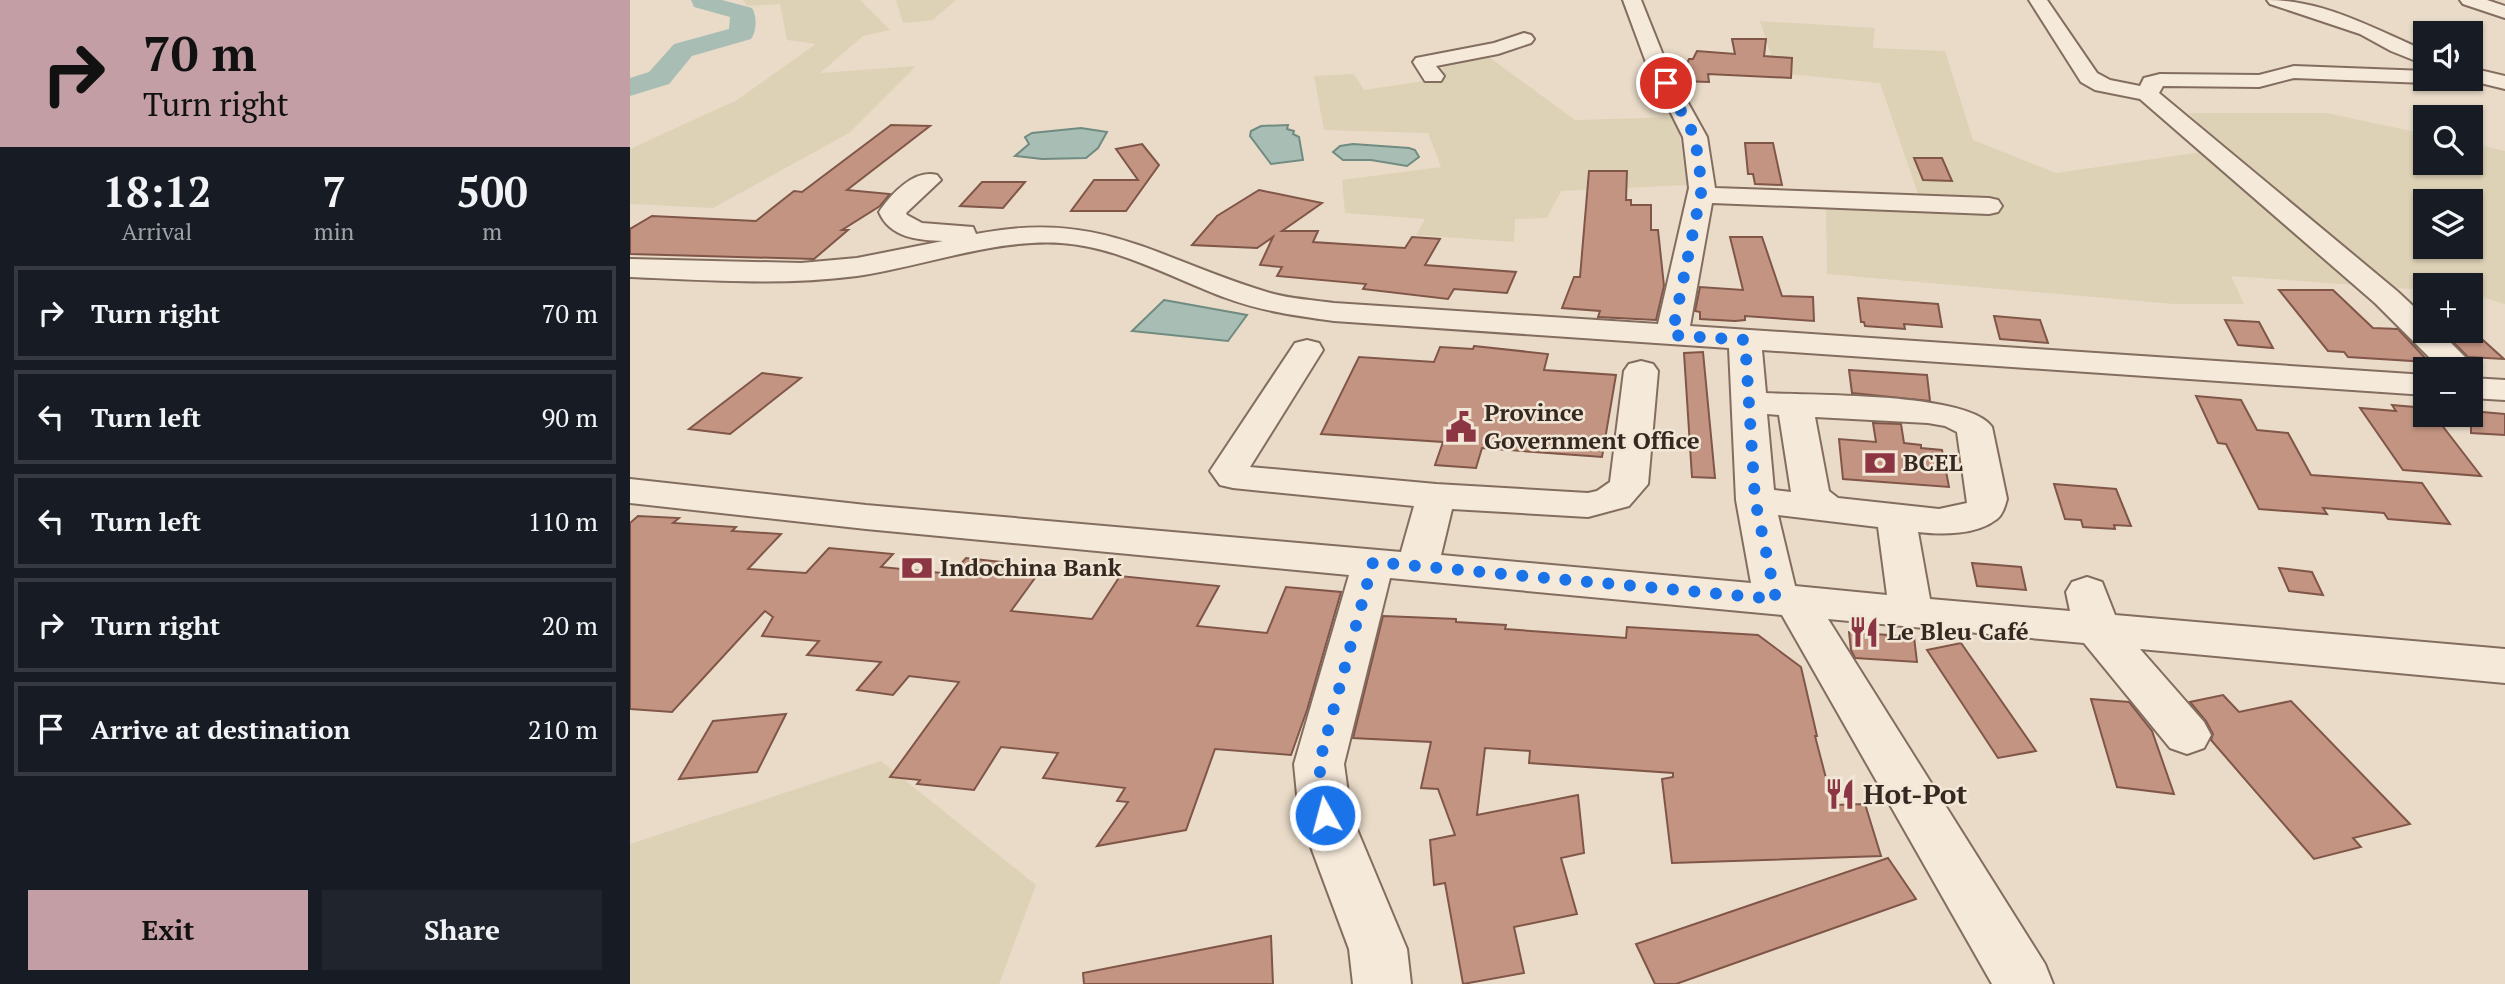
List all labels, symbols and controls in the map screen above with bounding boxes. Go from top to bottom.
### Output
text: 70 m [143,20,257,85]
map controls [2413,21,2483,427]
button: sound [2413,21,2483,91]
icon: right [28,28,119,119]
pin [1636,53,1696,113]
icon: arrive [1647,64,1685,102]
text: Turn right [143,83,289,125]
button: search [2413,105,2483,175]
text: 18:12 [102,163,212,219]
text: 7 [322,163,346,219]
text: 500 [457,163,528,219]
button: layers [2413,189,2483,259]
text: Arrival [122,216,192,247]
text: min [314,216,354,247]
text: m [482,216,502,247]
button: + [2413,273,2483,343]
icon: right [32,294,70,332]
text: Turn right [91,296,220,330]
text: 70 m [542,296,598,330]
button: − [2413,357,2483,427]
place label: Province Government Office [1484,396,1700,456]
icon: left [32,398,70,436]
text: Turn left [91,400,201,434]
text: 90 m [542,400,598,434]
public building icon: Province Government Office [1444,410,1478,444]
bank icon: BCEL [1863,446,1897,480]
place label: BCEL [1903,446,1963,478]
icon: left [32,502,70,540]
text: Turn left [91,504,201,538]
text: 110 m [528,504,598,538]
bank icon: Indochina Bank [900,551,934,585]
place label: Indochina Bank [940,551,1122,583]
icon: right [32,606,70,644]
text: Turn right [91,608,220,642]
text: 20 m [542,608,598,642]
restaurant icon: Le Bleu Café [1847,615,1881,649]
place label: Le Bleu Café [1887,615,2029,647]
icon: arrive [32,710,70,748]
text: Arrive at destination [91,712,350,746]
text: 210 m [528,712,598,746]
place label: Hot-Pot [1863,775,1967,812]
restaurant icon: Hot-Pot [1823,777,1857,811]
position arrow [1288,778,1362,852]
button: Exit [28,890,308,970]
button: Share [322,890,602,970]

